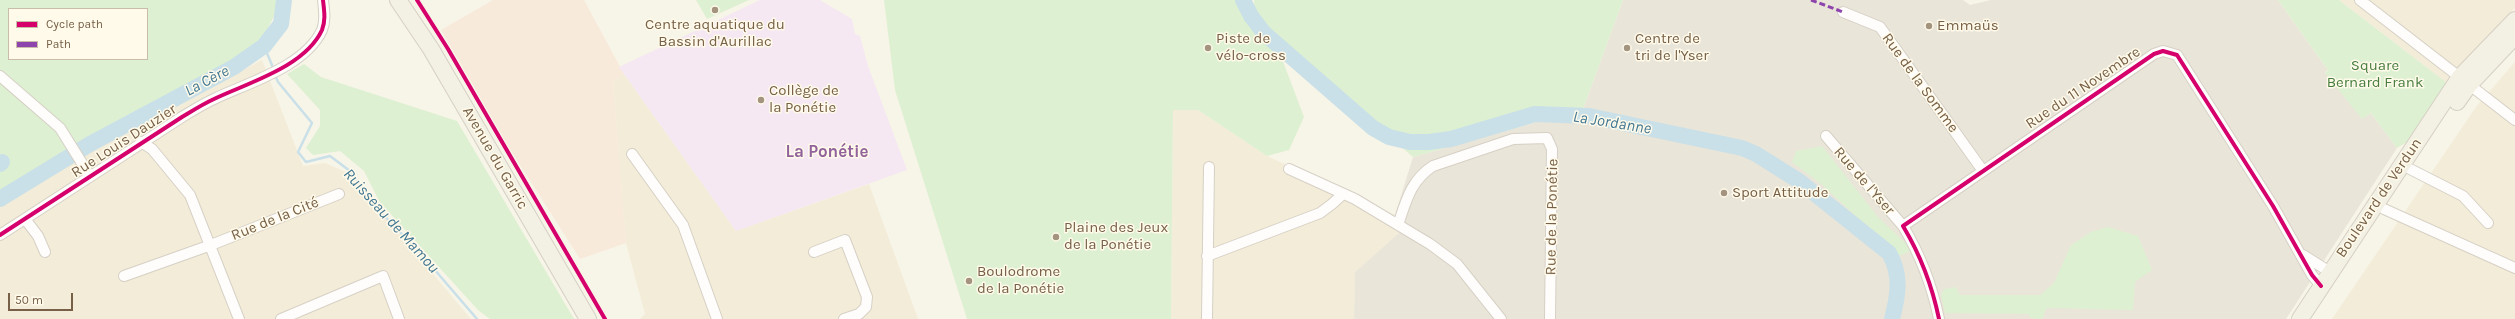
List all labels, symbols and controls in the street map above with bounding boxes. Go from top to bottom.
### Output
marker: Centre aquatique du Bassin d'Aurillac [710,5,720,15]
legend [8,8,148,60]
place label: Centre aquatique du Bassin d'Aurillac [645,16,785,51]
text: Cycle path [46,17,103,31]
place label: Emmaüs [1937,17,1999,35]
marker: Emmaüs [1924,21,1934,31]
place label: Piste de vélo-cross [1216,30,1286,65]
place label: Centre de tri de l'Yser [1635,30,1709,65]
street label: Rue de la Somme [1878,30,1962,136]
text: Path [46,37,71,51]
marker: Piste de vélo-cross [1203,43,1213,53]
marker: Centre de tri de l'Yser [1622,43,1632,53]
street label: Rue du 11 Novembre [2022,43,2144,133]
park label: Square Bernard Frank [2327,57,2423,92]
water label: La Cère [182,61,232,101]
place label: Collège de la Ponétie [769,82,839,117]
marker: Collège de la Ponétie [756,95,766,105]
street label: Rue Louis Dauzier [68,100,180,182]
street label: Avenue du Garric [458,104,532,212]
water label: La Jordanne [1572,107,1652,139]
street label: Boulevard de Verdun [2332,135,2426,261]
district label: La Ponétie [785,142,869,162]
street label: Rue de l'Yser [1830,143,1898,219]
street label: Rue de la Ponétie [1542,158,1562,276]
water label: Ruisseau de Mamou [339,165,443,277]
place label: Sport Attitude [1732,184,1828,202]
marker: Sport Attitude [1719,188,1729,198]
street label: Rue de la Cité [229,193,321,245]
place label: Plaine des Jeux de la Ponétie [1064,219,1168,254]
marker: Plaine des Jeux de la Ponétie [1051,232,1061,242]
place label: Boulodrome de la Ponétie [977,263,1064,298]
marker: Boulodrome de la Ponétie [964,276,974,286]
scale bar [10,285,75,311]
text: 50 m [15,293,43,307]

